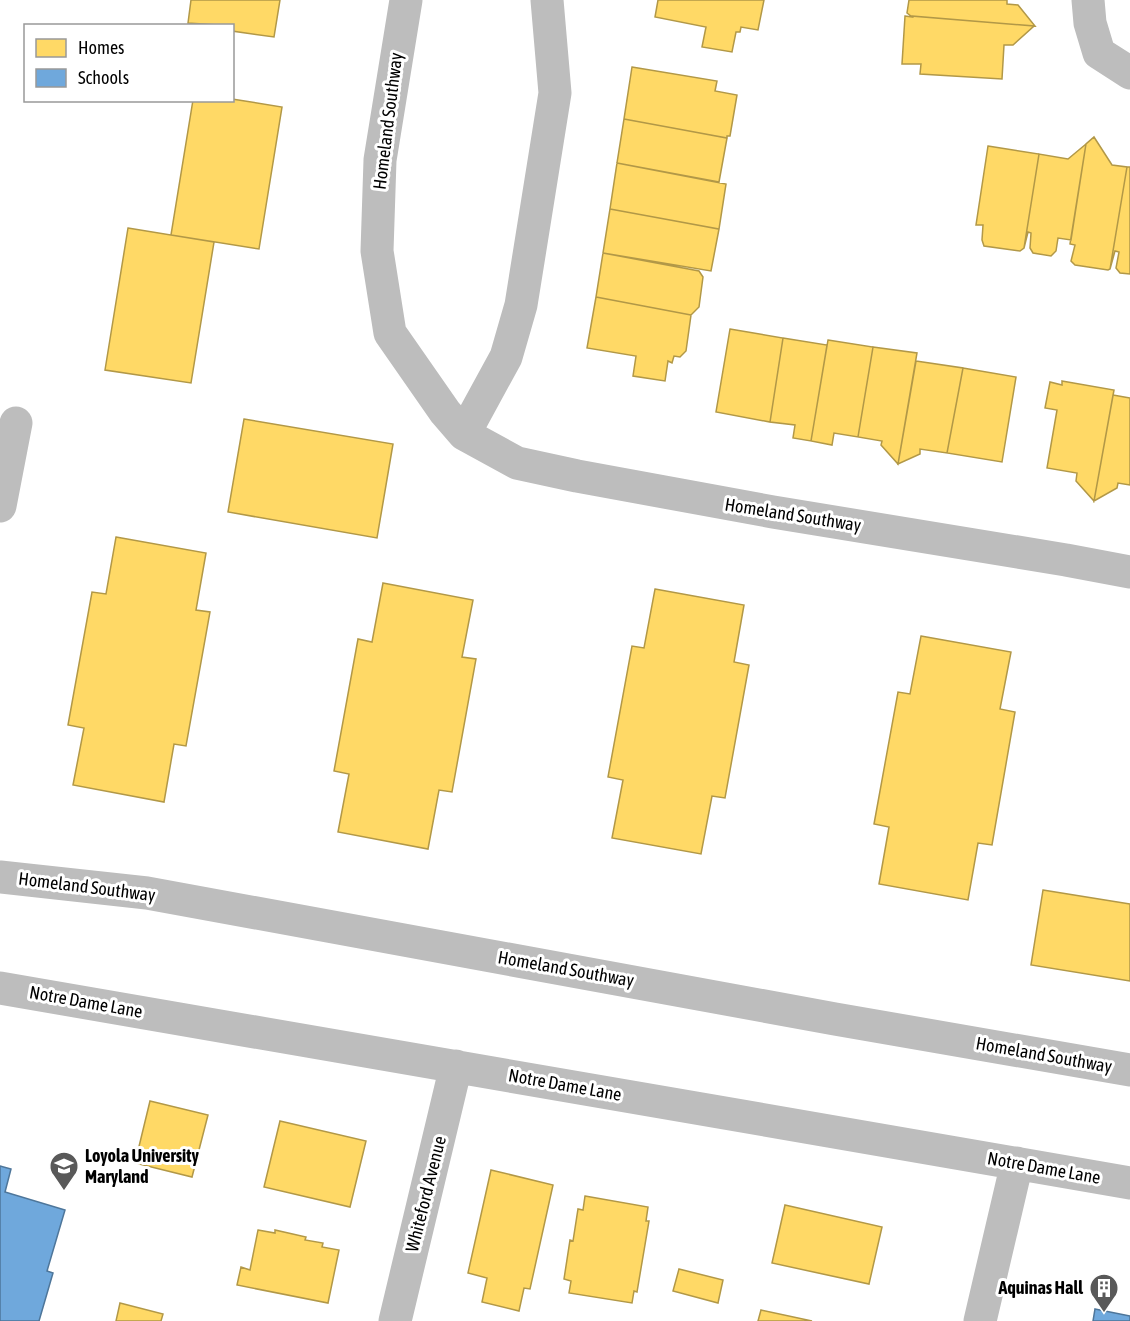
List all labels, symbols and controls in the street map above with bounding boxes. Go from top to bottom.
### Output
legend [24,24,234,102]
text: Homes [78,37,124,58]
street label: Homeland Southway [369,51,406,191]
text: Schools [78,67,129,88]
street label: Homeland Southway [723,493,863,536]
street label: Homeland Southway [17,868,157,905]
street label: Homeland Southway [496,946,636,991]
street label: Notre Dame Lane [28,981,144,1022]
street label: Homeland Southway [974,1032,1114,1077]
street label: Notre Dame Lane [507,1064,623,1105]
street label: Whiteford Avenue [401,1134,450,1254]
place label: Loyola University Maryland [85,1145,199,1187]
street label: Notre Dame Lane [986,1147,1102,1188]
school or university icon: Loyola University Maryland [48,1150,80,1192]
building icon: Aquinas Hall [1088,1272,1120,1314]
place label: Aquinas Hall [998,1277,1083,1298]

